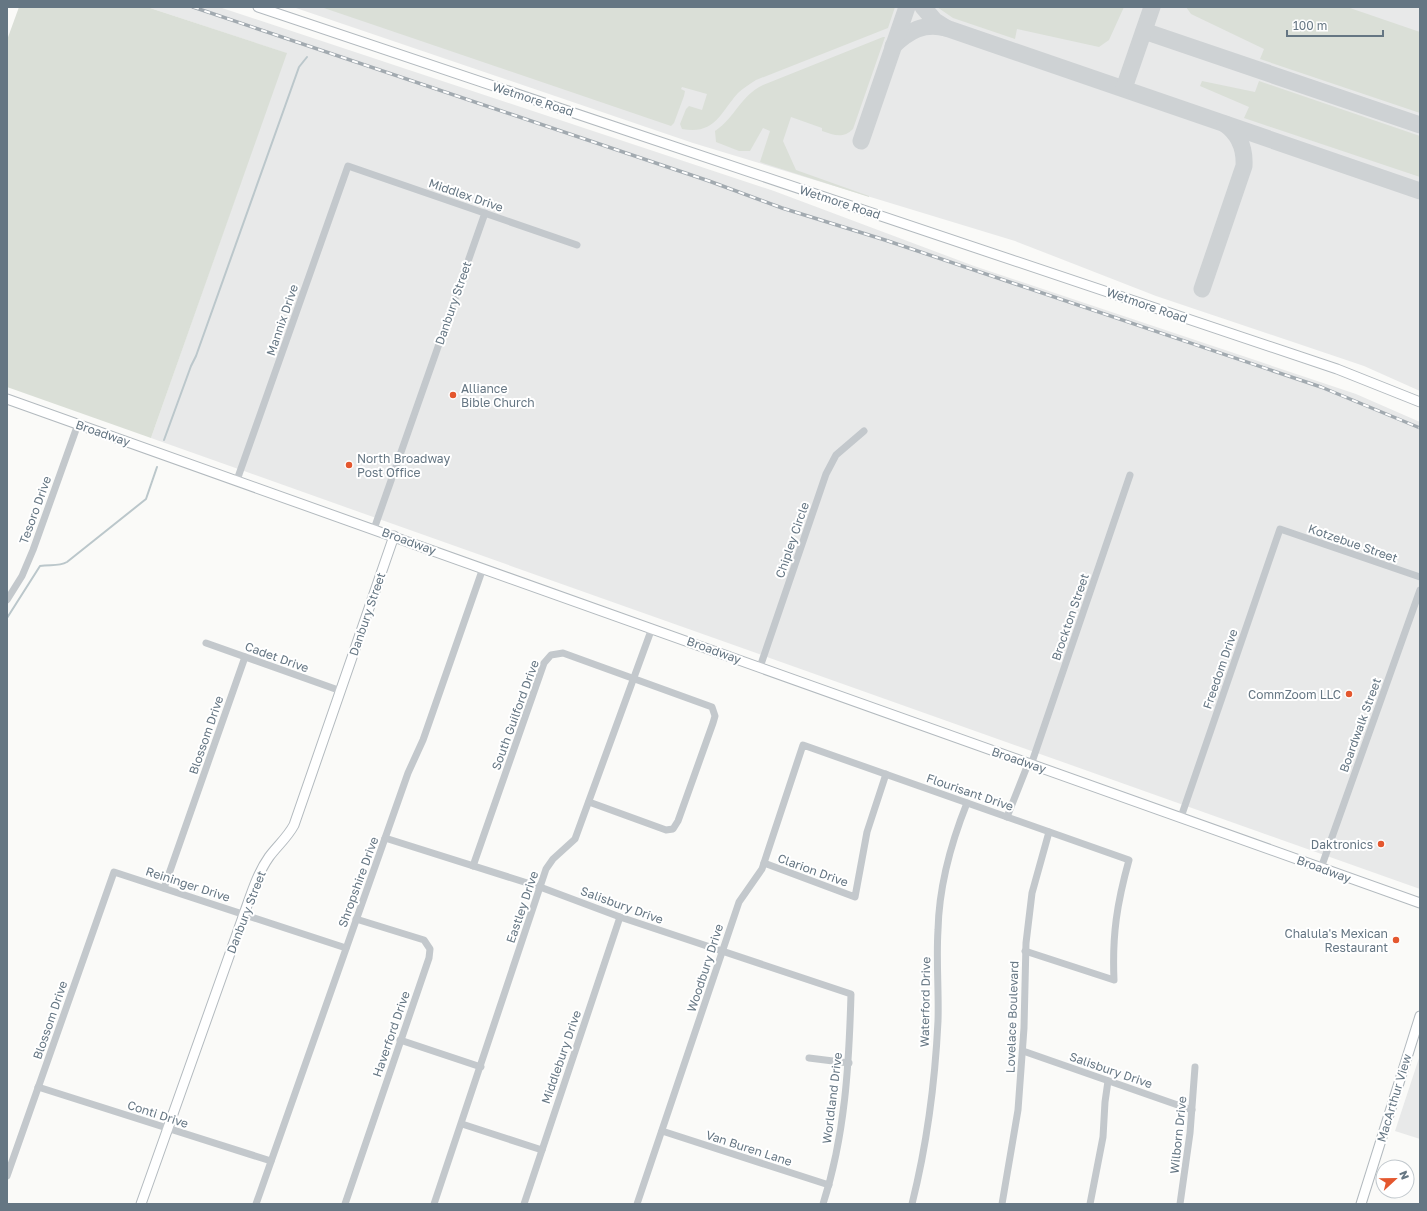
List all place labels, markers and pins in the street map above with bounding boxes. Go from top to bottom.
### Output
place label: Alliance Bible Church [461,381,535,410]
marker: Alliance Bible Church [448,390,458,400]
place label: North Broadway Post Office [357,451,450,480]
marker: North Broadway Post Office [344,460,354,470]
place label: CommZoom LLC [1248,687,1341,702]
marker: CommZoom LLC [1344,689,1354,699]
place label: Daktronics [1311,837,1373,852]
marker: Daktronics [1376,839,1386,849]
place label: Chalula's Mexican Restaurant [1285,926,1388,955]
marker: Chalula's Mexican Restaurant [1391,935,1401,945]

